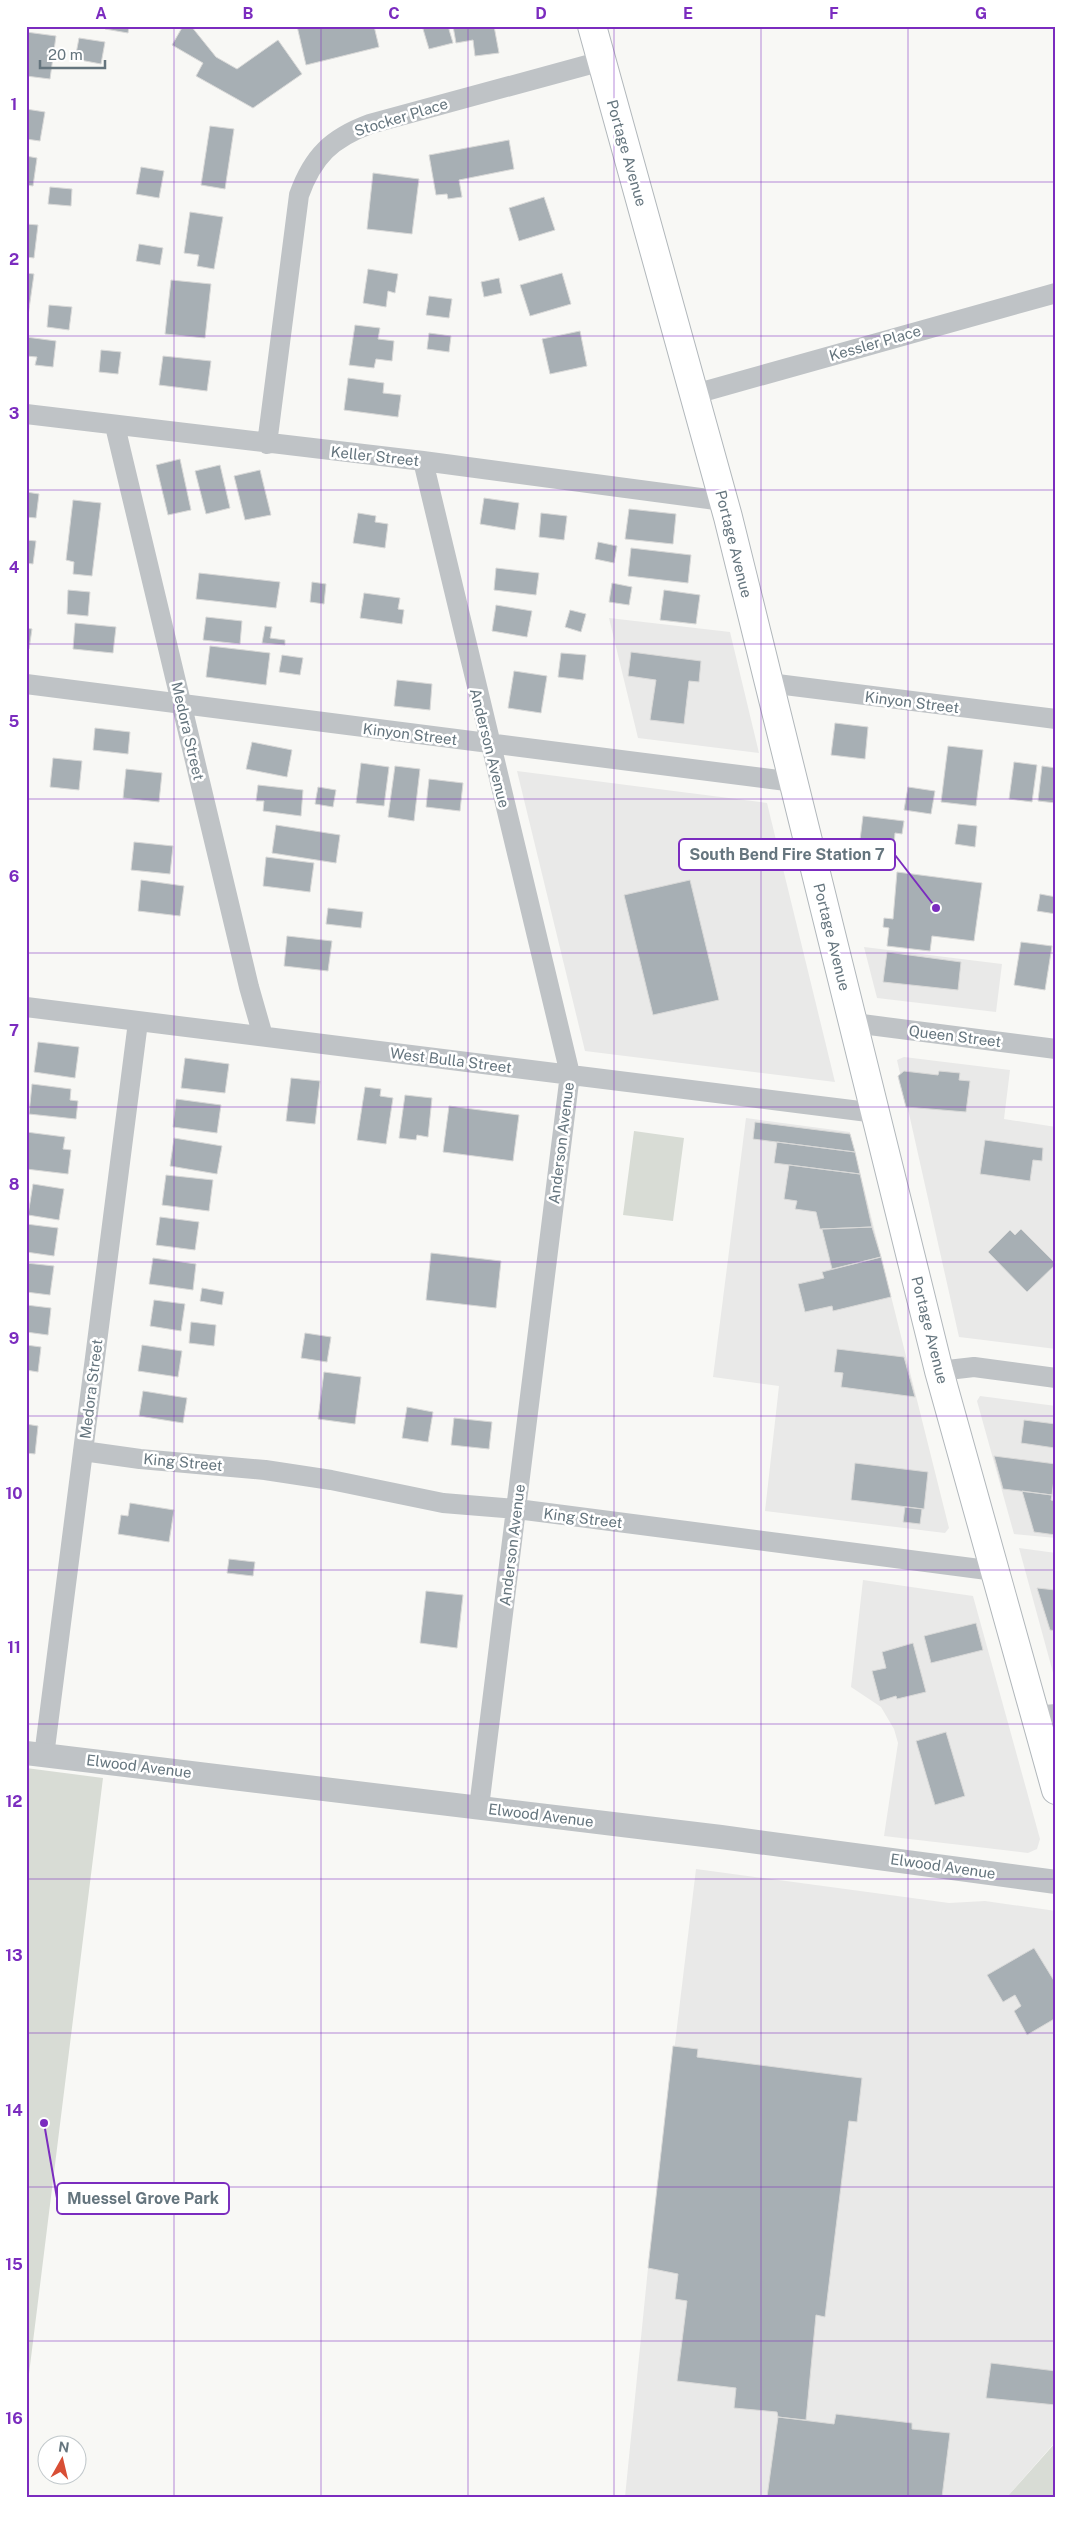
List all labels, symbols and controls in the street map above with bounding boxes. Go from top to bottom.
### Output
text: A [95,4,107,23]
text: B [243,4,254,23]
text: C [388,4,400,23]
text: D [535,4,547,23]
text: E [683,4,693,23]
text: F [829,4,839,23]
text: G [975,4,987,23]
scale bar [40,38,105,70]
text: 20 m [48,46,83,63]
text: 1 [11,95,17,114]
street label: Stocker Place [352,95,450,139]
street label: Portage Avenue [604,98,650,208]
text: 2 [9,250,19,269]
street label: Kessler Place [827,322,923,364]
text: 3 [9,404,19,423]
street label: Keller Street [330,443,420,469]
street label: Portage Avenue [712,488,756,600]
text: 4 [9,558,20,577]
street label: Medora Street [168,680,208,782]
street label: Anderson Avenue [467,687,513,809]
street label: Kinyon Street [864,688,960,716]
text: 5 [9,712,20,731]
street label: Kinyon Street [362,720,458,748]
callout: South Bend Fire Station 7 [679,839,895,870]
text: South Bend Fire Station 7 [689,845,885,864]
text: 6 [9,867,19,886]
street label: Portage Avenue [810,881,854,993]
text: 7 [9,1021,19,1040]
street label: Queen Street [908,1022,1002,1050]
street label: West Bulla Street [389,1044,513,1076]
street label: Anderson Avenue [545,1081,577,1205]
text: 8 [9,1175,20,1194]
street label: Portage Avenue [908,1274,952,1386]
text: 9 [9,1329,19,1348]
street label: Medora Street [76,1338,106,1440]
street label: King Street [143,1450,223,1474]
street label: Anderson Avenue [496,1483,528,1607]
text: 10 [5,1484,23,1503]
street label: King Street [543,1505,624,1531]
text: 11 [7,1638,21,1657]
street label: Elwood Avenue [85,1751,193,1781]
text: 12 [5,1792,23,1811]
street label: Elwood Avenue [487,1800,595,1830]
street label: Elwood Avenue [889,1850,997,1882]
text: 13 [5,1946,23,1965]
text: 14 [5,2101,23,2120]
callout: Muessel Grove Park [57,2183,229,2214]
text: Muessel Grove Park [67,2189,219,2208]
text: 15 [5,2255,23,2274]
text: 16 [5,2409,23,2428]
north arrow [38,2436,88,2486]
text: N [57,2438,70,2456]

